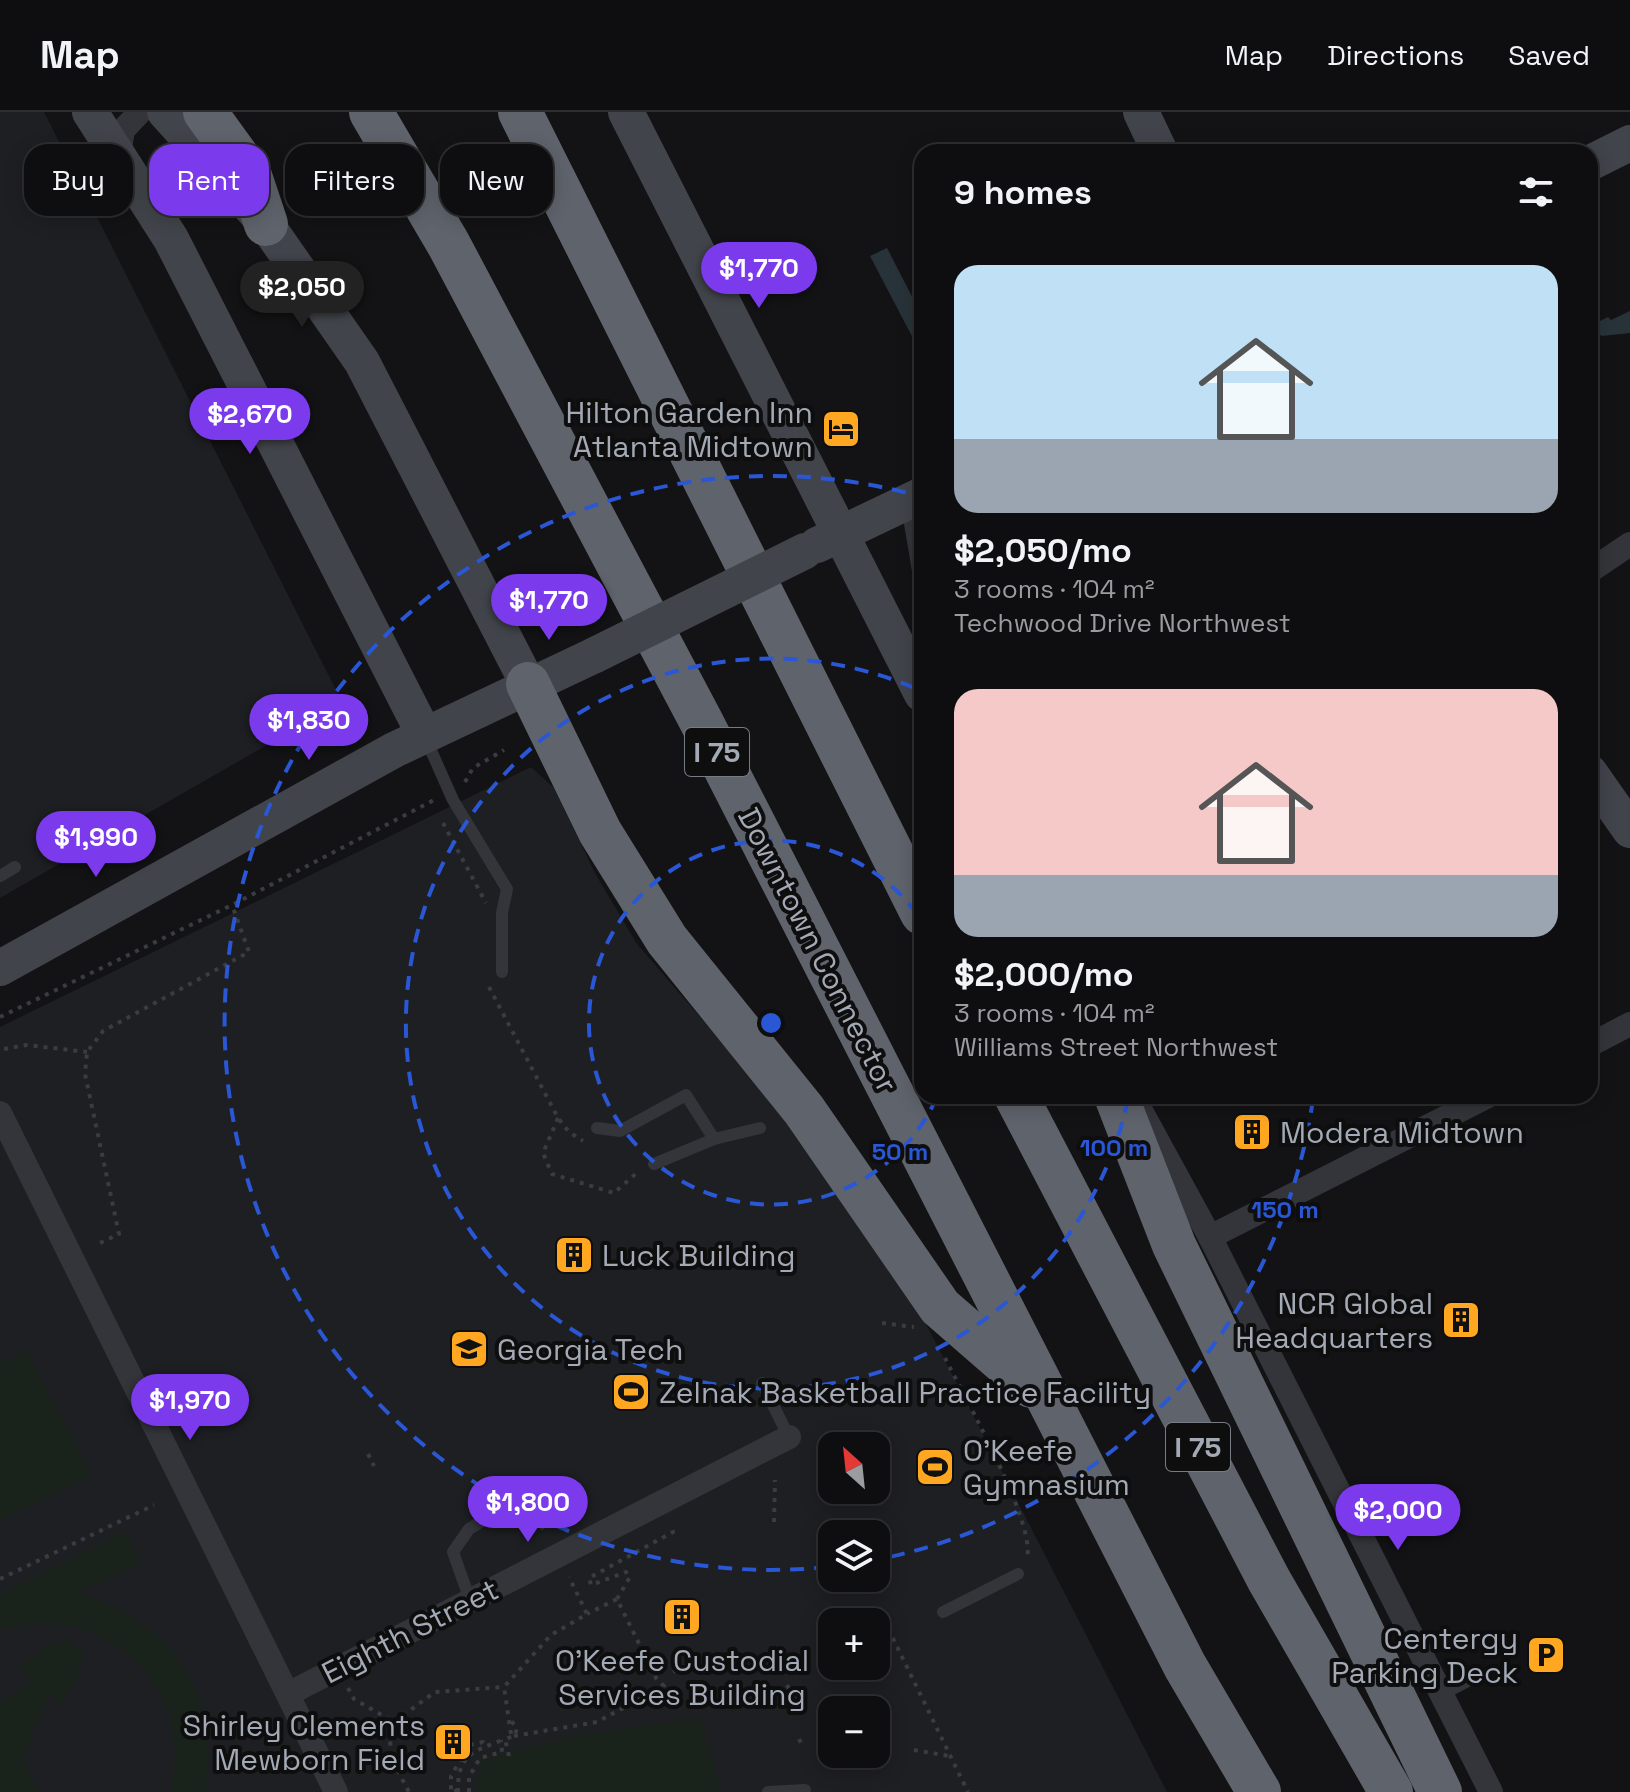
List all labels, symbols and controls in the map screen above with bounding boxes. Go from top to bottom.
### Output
text: Map [40,31,120,79]
text: Map [1225,37,1283,73]
text: Directions [1327,37,1464,73]
text: Saved [1508,37,1590,73]
chip: Buy [24,144,133,216]
chip: Rent [149,144,269,216]
chip: Filters [285,144,424,216]
chip: New [440,144,553,216]
icon: filters [1514,170,1558,214]
text: 9 homes [954,171,1092,214]
pin: $1,770 [694,242,824,310]
text: $1,770 [719,251,799,285]
pin: $2,050 [237,261,367,329]
text: $2,050 [258,270,346,304]
icon: home [1184,317,1328,461]
pin: $2,670 [185,388,315,456]
place label: Hilton Garden Inn Atlanta Midtown [566,393,813,466]
text: $2,670 [207,397,293,431]
hotel icon: Hilton Garden Inn Atlanta Midtown [820,408,862,450]
text: $2,050/mo [954,529,1132,572]
text: 3 rooms · 104 m² [954,572,1155,606]
pin: $1,770 [484,574,614,642]
text: $1,770 [509,583,589,617]
text: Techwood Drive Northwest [954,606,1291,640]
pin: $1,830 [244,694,374,762]
text: $1,830 [267,703,351,737]
road number: I 75 [685,728,749,776]
icon: home [1184,741,1328,885]
street label: Downtown Connector [729,801,907,1099]
pin: $1,990 [31,811,161,879]
text: $1,990 [54,820,138,854]
text: $2,000/mo [954,953,1134,996]
text: 3 rooms · 104 m² [954,996,1155,1030]
centre of rings [757,1009,785,1037]
text: Williams Street Northwest [954,1030,1278,1064]
building icon: Modera Midtown [1231,1111,1273,1153]
place label: Modera Midtown [1280,1113,1524,1152]
text: 100 m [1080,1132,1148,1163]
text: 50 m [872,1136,928,1167]
text: 150 m [1251,1194,1319,1225]
building icon: Luck Building [553,1234,595,1276]
place label: Luck Building [602,1236,796,1275]
place label: NCR Global Headquarters [1235,1284,1433,1357]
building icon: NCR Global Headquarters [1440,1299,1482,1341]
school or university icon: Georgia Tech [448,1328,490,1370]
place label: Georgia Tech [497,1330,683,1369]
sports icon: Zelnak Basketball Practice Facility [610,1371,652,1413]
place label: Zelnak Basketball Practice Facility [659,1373,1151,1412]
pin: $1,970 [125,1374,255,1442]
text: $1,970 [149,1383,231,1417]
road number: I 75 [1166,1423,1230,1471]
place label: O'Keefe Gymnasium [963,1431,1130,1504]
north arrow [818,1432,890,1504]
map controls [818,1432,890,1768]
sports icon: O'Keefe Gymnasium [914,1446,956,1488]
pin: $1,800 [463,1476,593,1544]
pin: $2,000 [1333,1484,1463,1552]
text: $1,800 [486,1485,570,1519]
text: $2,000 [1353,1493,1443,1527]
button: layers [818,1520,890,1592]
street label: Eighth Street [315,1570,505,1692]
building icon: O'Keefe Custodial Services Building [661,1596,703,1638]
button: + [818,1608,890,1680]
place label: Centergy Parking Deck [1331,1619,1518,1692]
parking icon: Centergy Parking Deck [1525,1634,1567,1676]
place label: O'Keefe Custodial Services Building [555,1641,809,1714]
button: − [818,1696,890,1768]
place label: Shirley Clements Mewborn Field [183,1706,425,1779]
building icon: Shirley Clements Mewborn Field [432,1721,474,1763]

